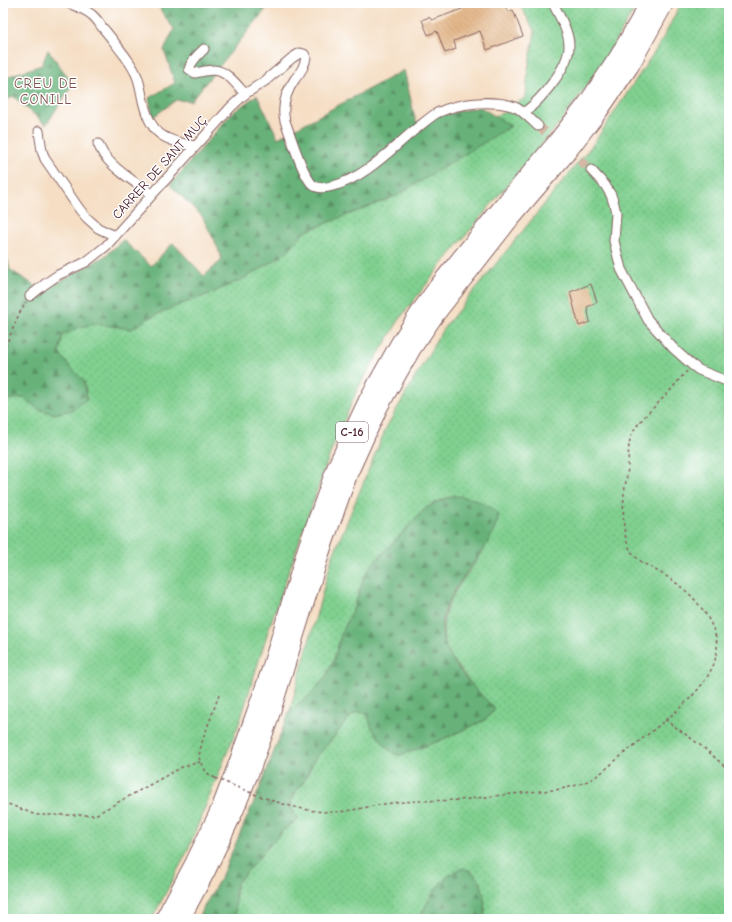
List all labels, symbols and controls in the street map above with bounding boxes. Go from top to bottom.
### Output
district label: CREU DE CONILL [14,75,78,108]
street label: CARRER DE SANT MUÇ [109,113,210,222]
road number: C-16 [336,422,368,442]

